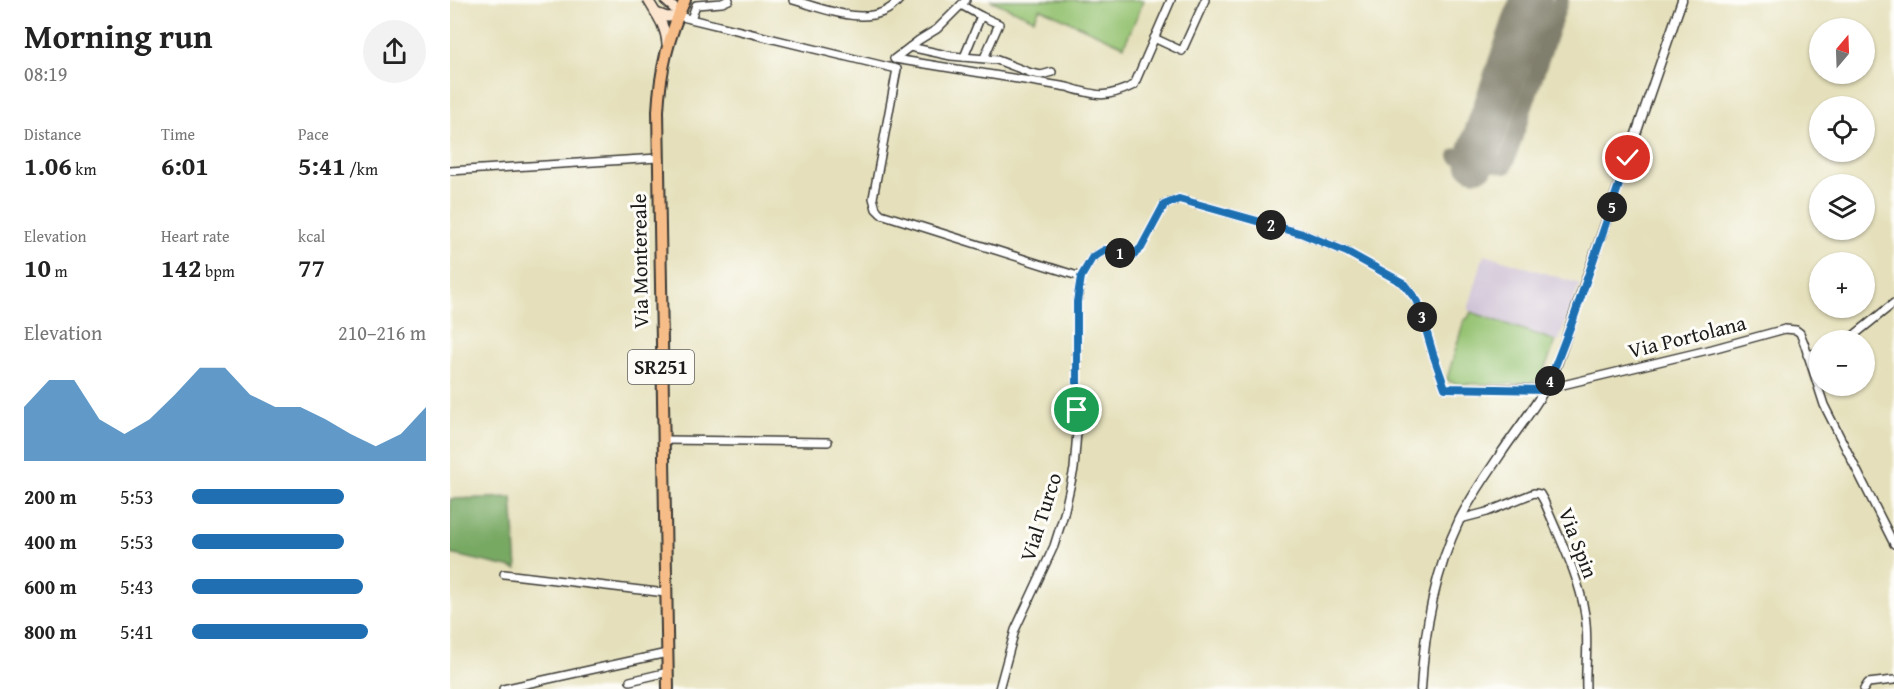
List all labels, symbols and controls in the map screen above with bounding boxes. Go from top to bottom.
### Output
text: Morning run [24,12,213,60]
north arrow [1809,18,1875,84]
map controls [1809,18,1875,396]
button: share [363,20,426,83]
text: 08:19 [24,59,67,88]
button: locate [1809,96,1875,162]
text: Distance [24,122,81,146]
text: Time [161,122,195,146]
text: Pace [298,122,329,146]
pin [1602,132,1653,183]
icon: check [1611,141,1644,174]
text: 1.06 [24,146,72,185]
text: 6:01 [161,146,209,185]
text: 5:41 [298,146,346,185]
text: km [72,157,96,181]
text: /km [346,157,378,181]
button: layers [1809,174,1875,240]
pin: 5 [1597,192,1627,222]
street label: Via Montereale [623,193,656,329]
text: 5 [1608,195,1616,219]
pin: 2 [1256,210,1286,240]
text: 2 [1267,213,1275,237]
text: Elevation [24,224,87,248]
text: Heart rate [161,224,230,248]
text: kcal [298,224,325,248]
pin: 1 [1105,238,1135,268]
text: 1 [1116,241,1124,265]
text: 10 [24,248,51,287]
text: 142 [161,248,201,287]
text: 77 [298,248,325,287]
button: + [1809,252,1875,318]
text: m [51,259,68,283]
text: bpm [201,259,235,283]
pin: 3 [1407,302,1437,332]
text: 3 [1418,305,1426,329]
street label: Via Portolana [1625,307,1749,366]
text: Elevation [24,318,102,347]
text: 210–216 m [338,318,426,347]
button: − [1809,330,1875,396]
road number: SR251 [628,350,694,384]
pin: 4 [1535,366,1565,396]
text: 4 [1546,369,1554,393]
pin [1051,384,1102,435]
icon: arrive [1060,393,1093,426]
street label: Vial Turco [1012,469,1069,565]
text: 200 m [24,482,77,511]
text: 5:53 [120,482,154,511]
street label: Via Spin [1551,503,1606,583]
text: 400 m [24,527,77,556]
text: 5:53 [120,527,154,556]
text: 600 m [24,572,77,601]
text: 5:43 [120,572,154,601]
text: 800 m [24,617,77,646]
text: 5:41 [120,617,154,646]

